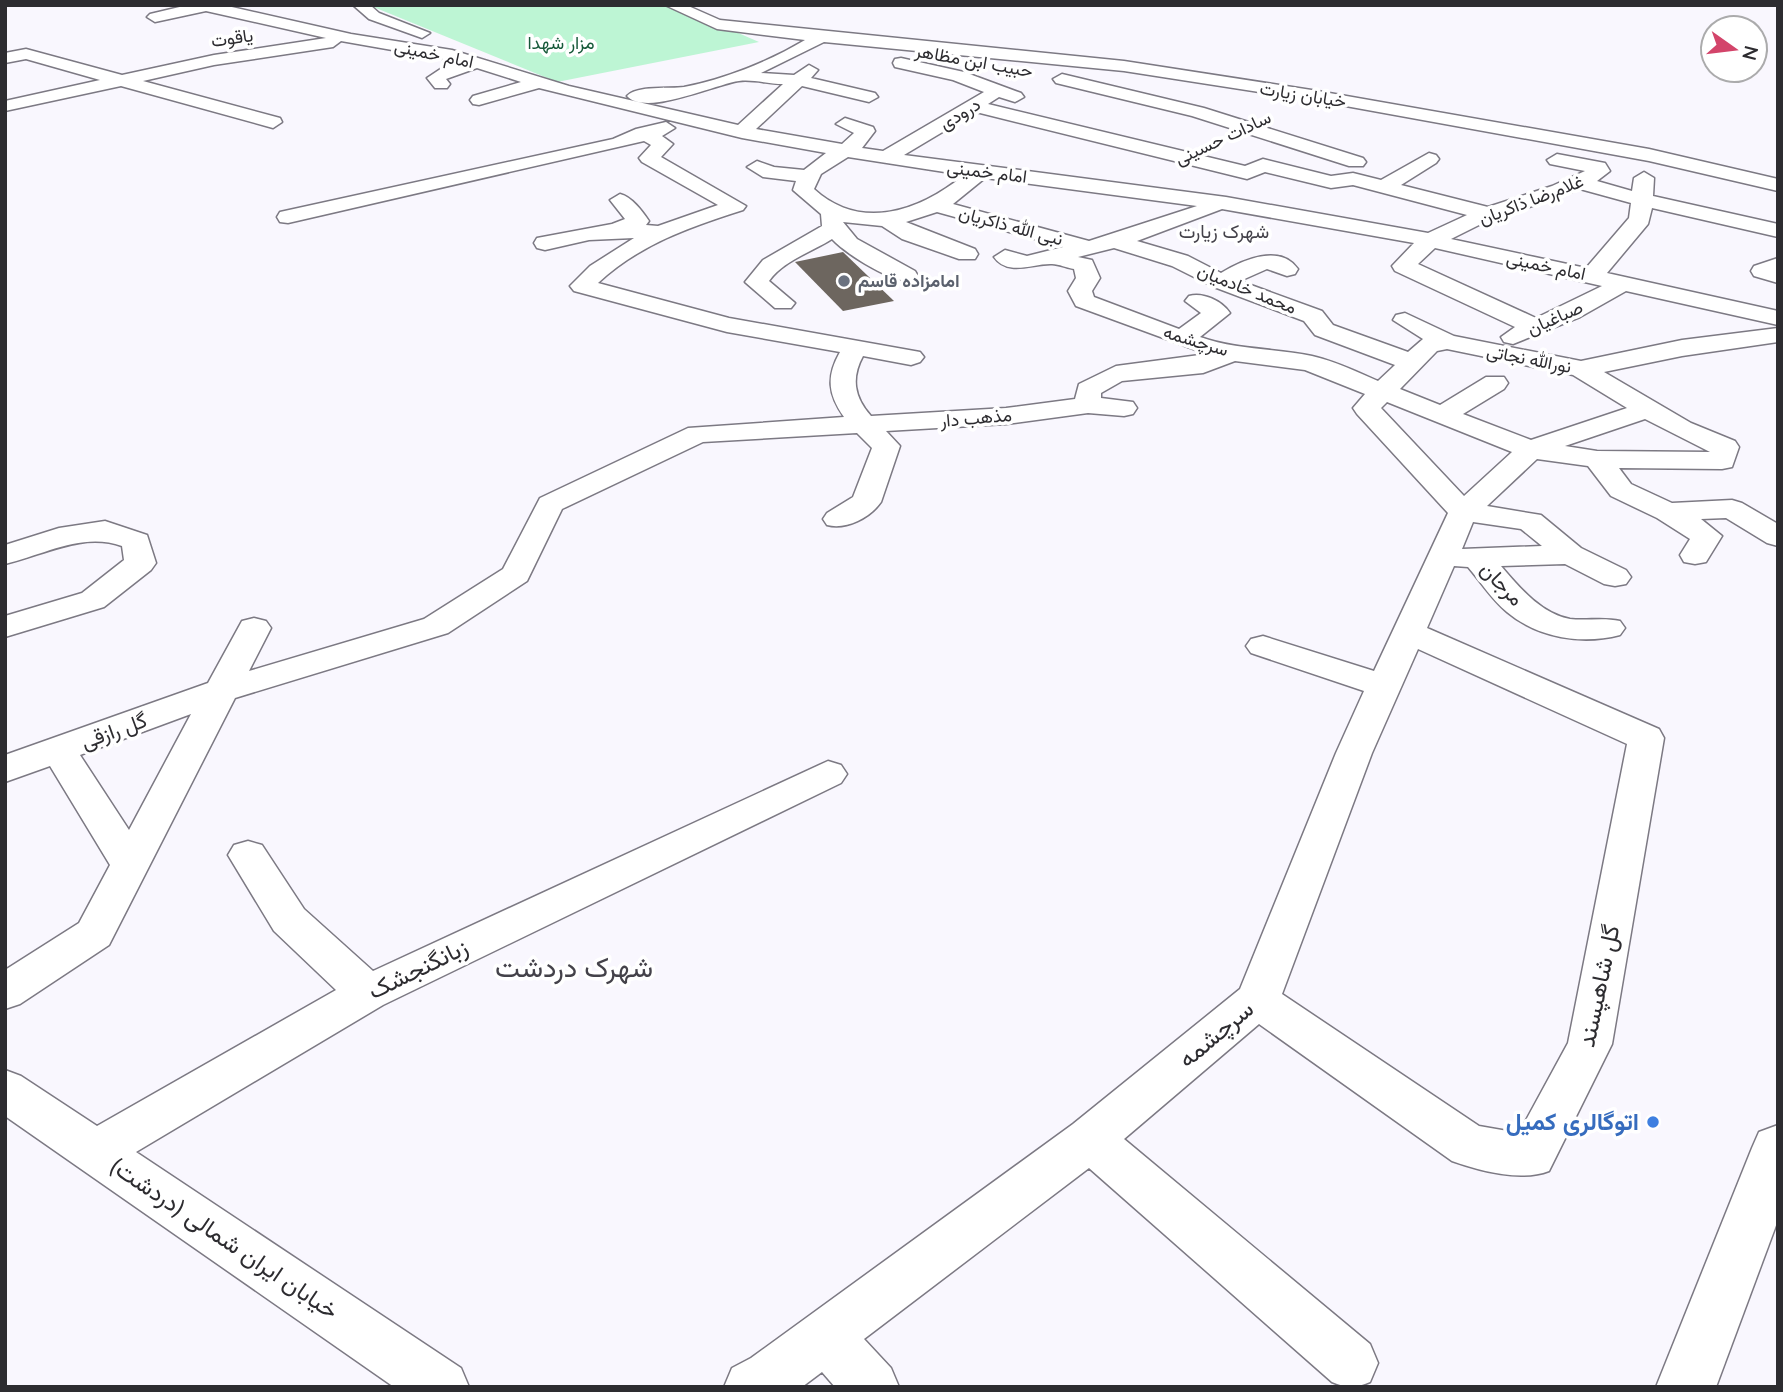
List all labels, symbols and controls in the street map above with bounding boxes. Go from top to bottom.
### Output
north arrow [1699,14,1769,84]
street label: یاقوت [209,23,255,53]
park label: مزار شهدا [527,31,595,55]
street label: امام خمینی [392,34,476,74]
street label: حبیب ابن مظاهر [912,39,1035,83]
text: N [1735,43,1764,63]
street label: خیابان زیارت [1258,76,1348,114]
street label: درودی [935,92,985,136]
street label: سادات حسینی [1171,105,1275,171]
street label: امام خمینی [946,155,1028,189]
street label: غلام‌رضا ذاکریان [1475,169,1587,231]
street label: نبی الله ذاکریان [956,201,1066,251]
district label: شهرک زیارت [1179,219,1269,245]
street label: امام خمینی [1504,246,1588,286]
street label: محمد خادمیان [1194,258,1300,320]
place label: امامزاده قاسم [858,269,960,293]
marker: امامزاده قاسم [836,273,852,289]
street label: صباغیان [1523,295,1587,341]
street label: سرچشمه [1161,320,1231,362]
street label: نورالله نجاتی [1485,339,1573,379]
street label: مذهب دار [938,403,1013,433]
street label: مرجان [1474,556,1530,612]
street label: گل رازقی [77,706,151,756]
street label: گل شاهپسند [1570,922,1628,1050]
street label: زبانگنجشک [363,931,473,1007]
district label: شهرک دردشت [495,949,653,987]
street label: سرچشمه [1172,993,1260,1075]
place label: اتوگالری کمیل [1506,1106,1639,1138]
marker: اتوگالری کمیل [1645,1114,1661,1130]
street label: خیابان ایران شمالی (دردشت) [103,1149,345,1327]

